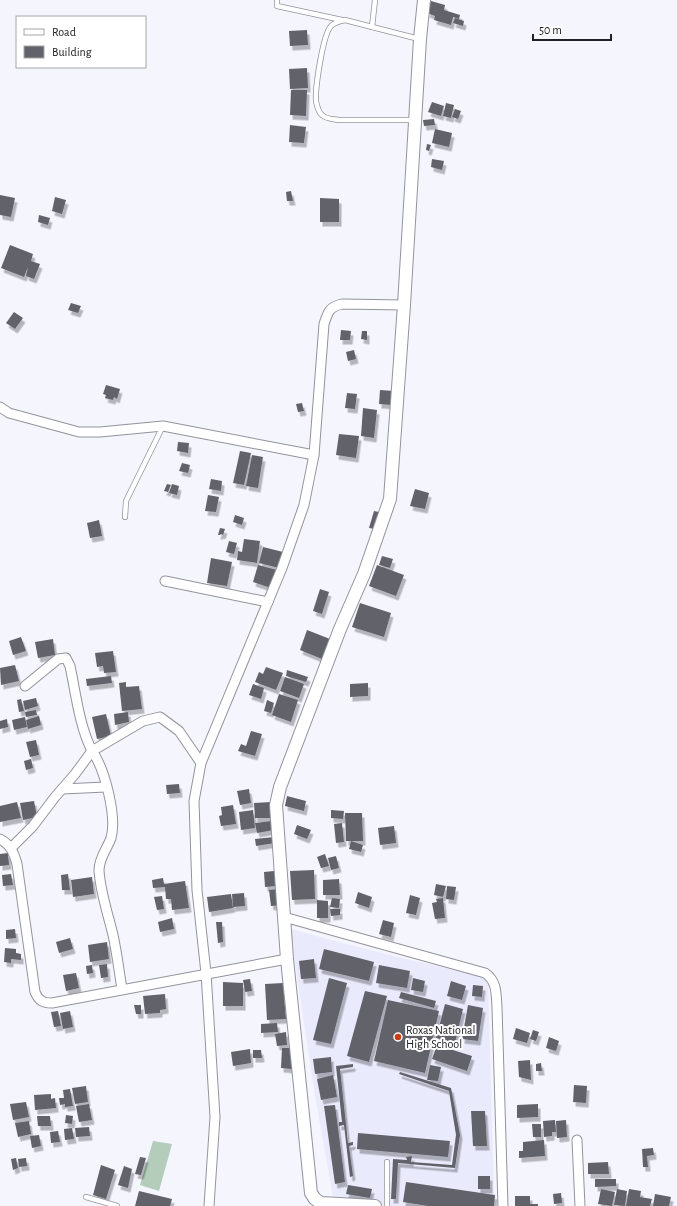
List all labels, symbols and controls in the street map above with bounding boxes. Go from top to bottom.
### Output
legend [16,16,146,68]
scale bar [533,16,611,42]
text: 50 m [539,24,562,36]
text: Road [52,26,76,38]
text: Building [52,46,92,58]
place label: Roxas National High School [406,1024,476,1050]
marker: Roxas National High School [393,1032,403,1042]

